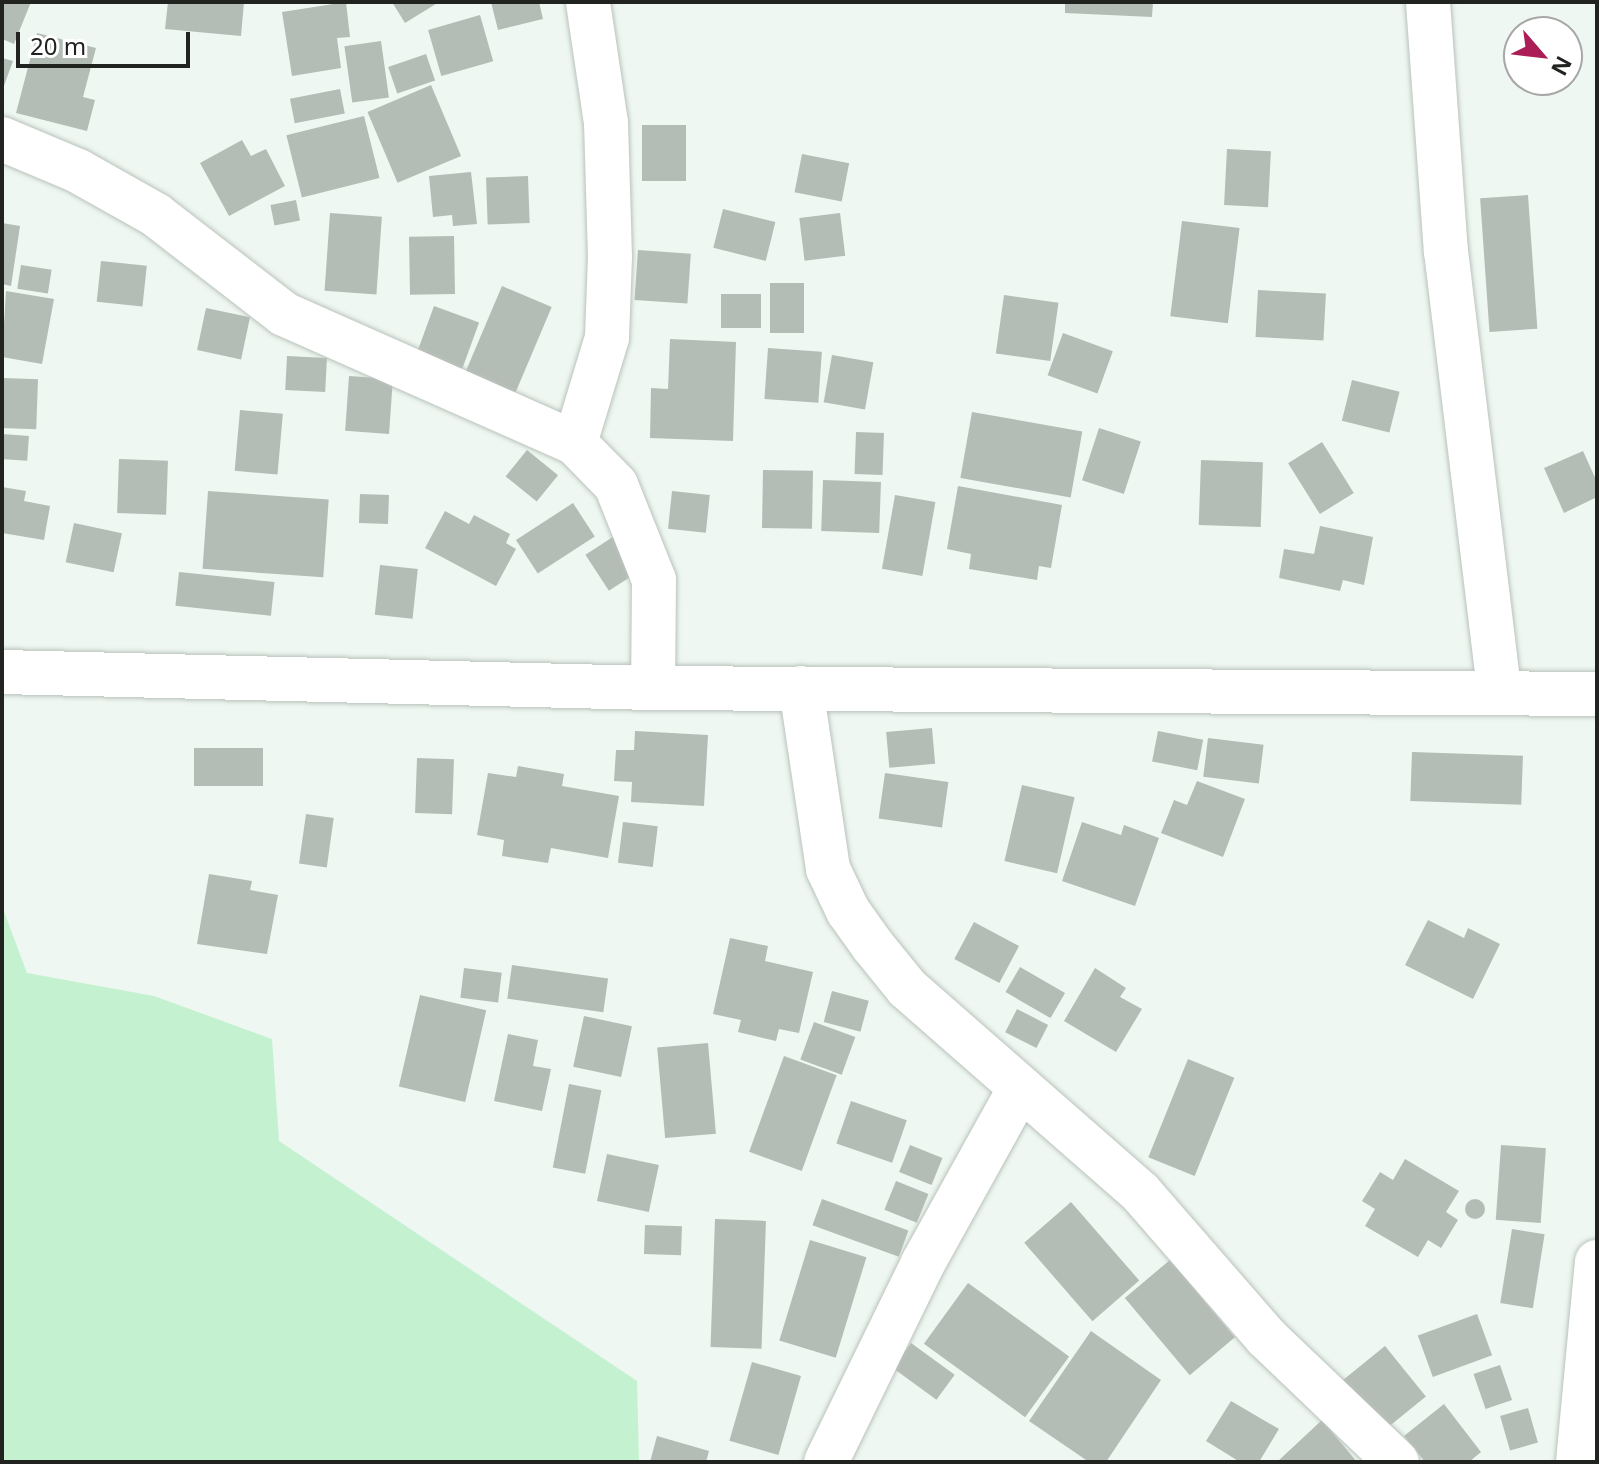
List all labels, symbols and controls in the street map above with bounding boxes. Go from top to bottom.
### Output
scale bar [20,16,194,66]
north arrow [1503,16,1583,96]
text: 20 m [30,29,86,62]
text: N [1545,51,1580,81]

